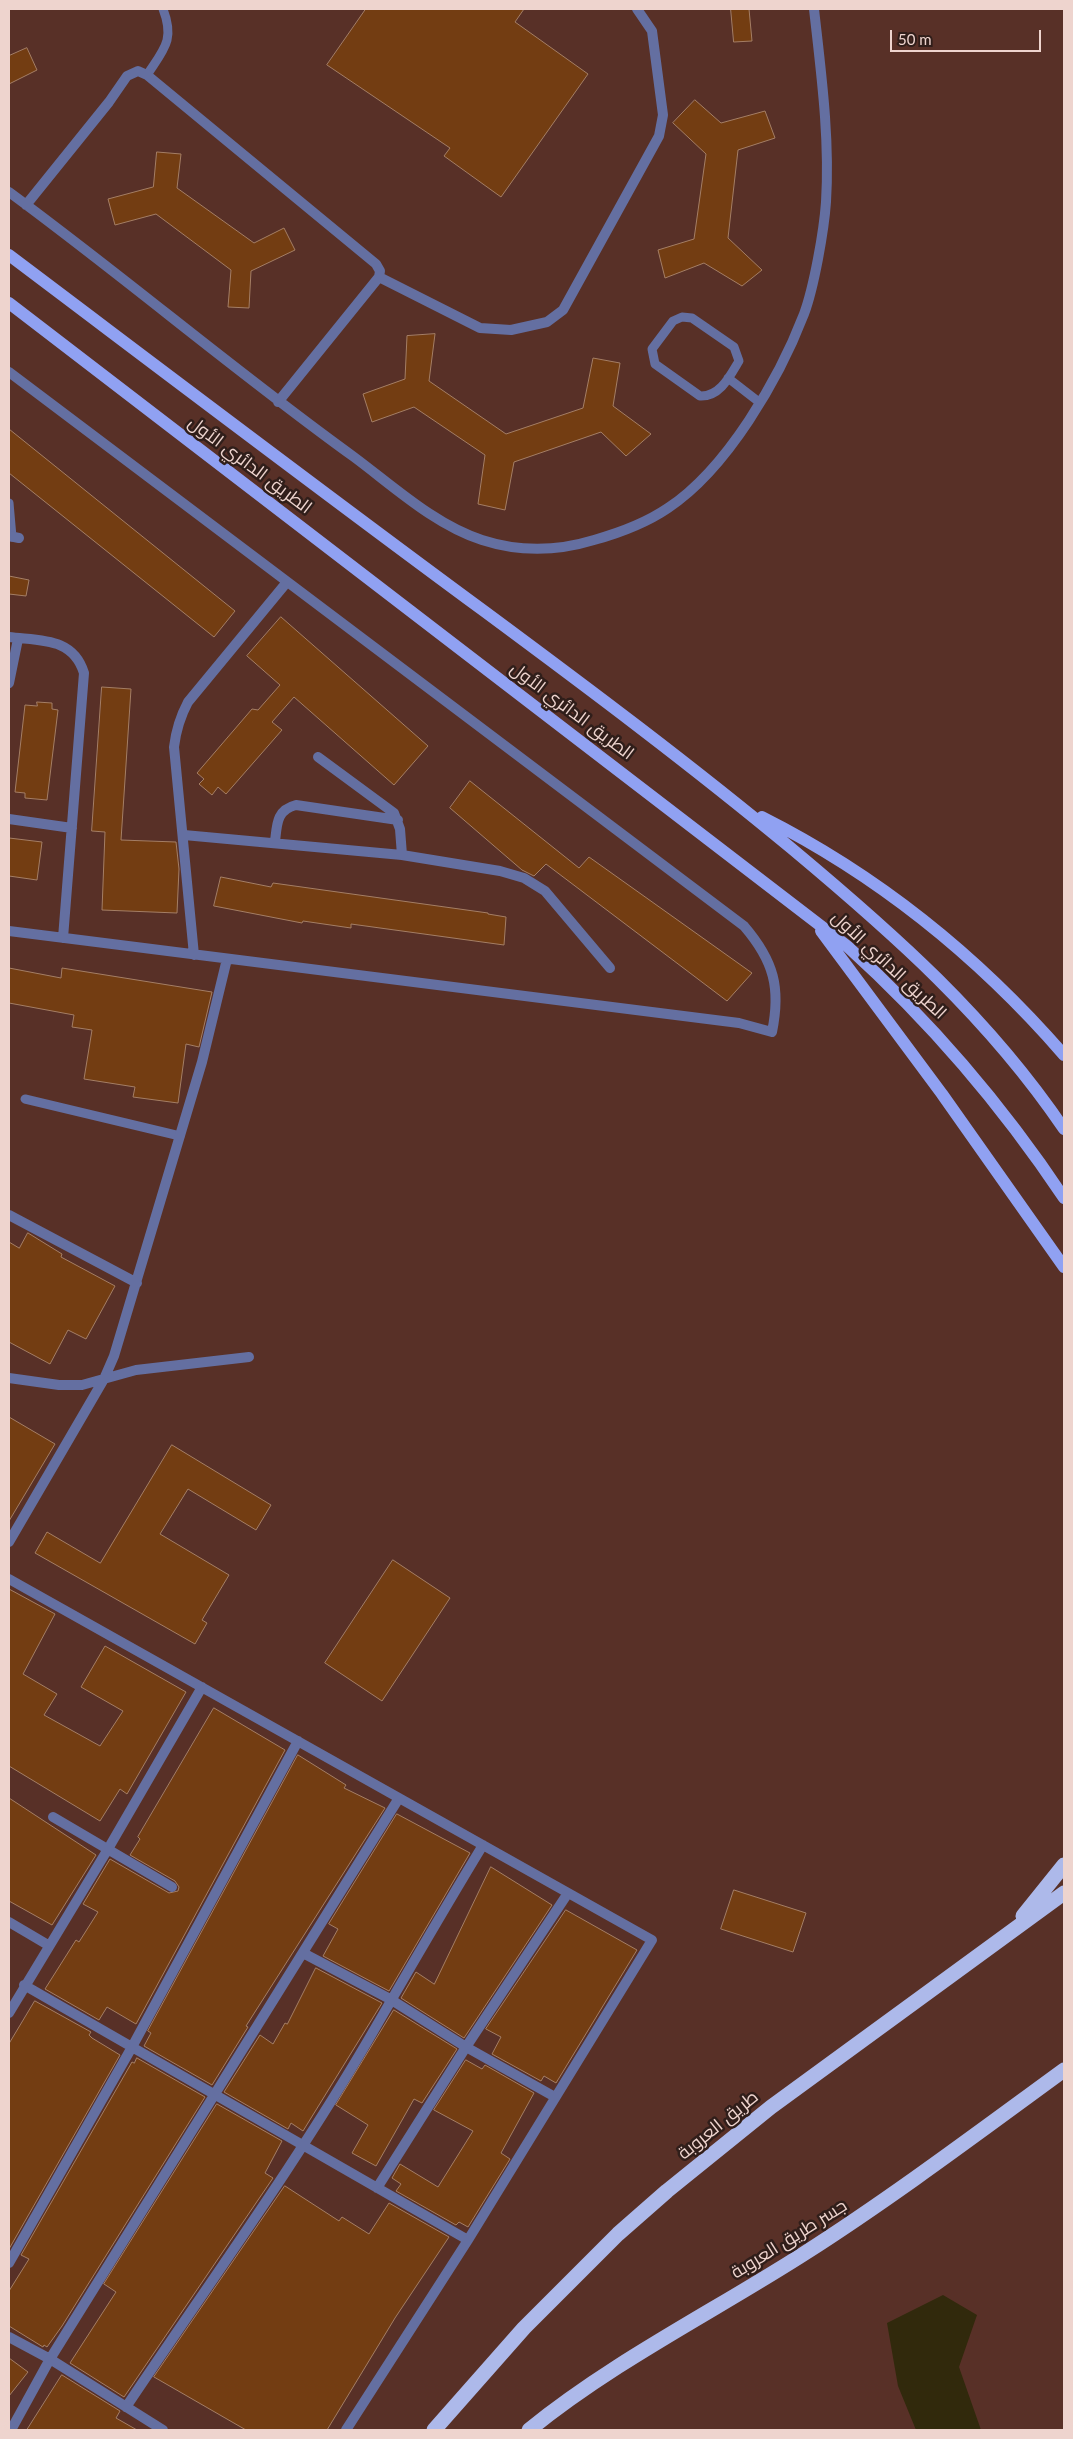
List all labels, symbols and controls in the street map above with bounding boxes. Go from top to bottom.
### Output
scale bar [893,20,1044,52]
text: 50 m [898,30,932,48]
street label: الطريق الدائري الأول [184,412,316,518]
street label: الطريق الدائري الأول [506,658,638,764]
street label: الطريق الدائري الأول [827,906,951,1024]
street label: طريق العروبة [673,2086,763,2164]
street label: جسر طريق العروبة [727,2195,851,2283]

